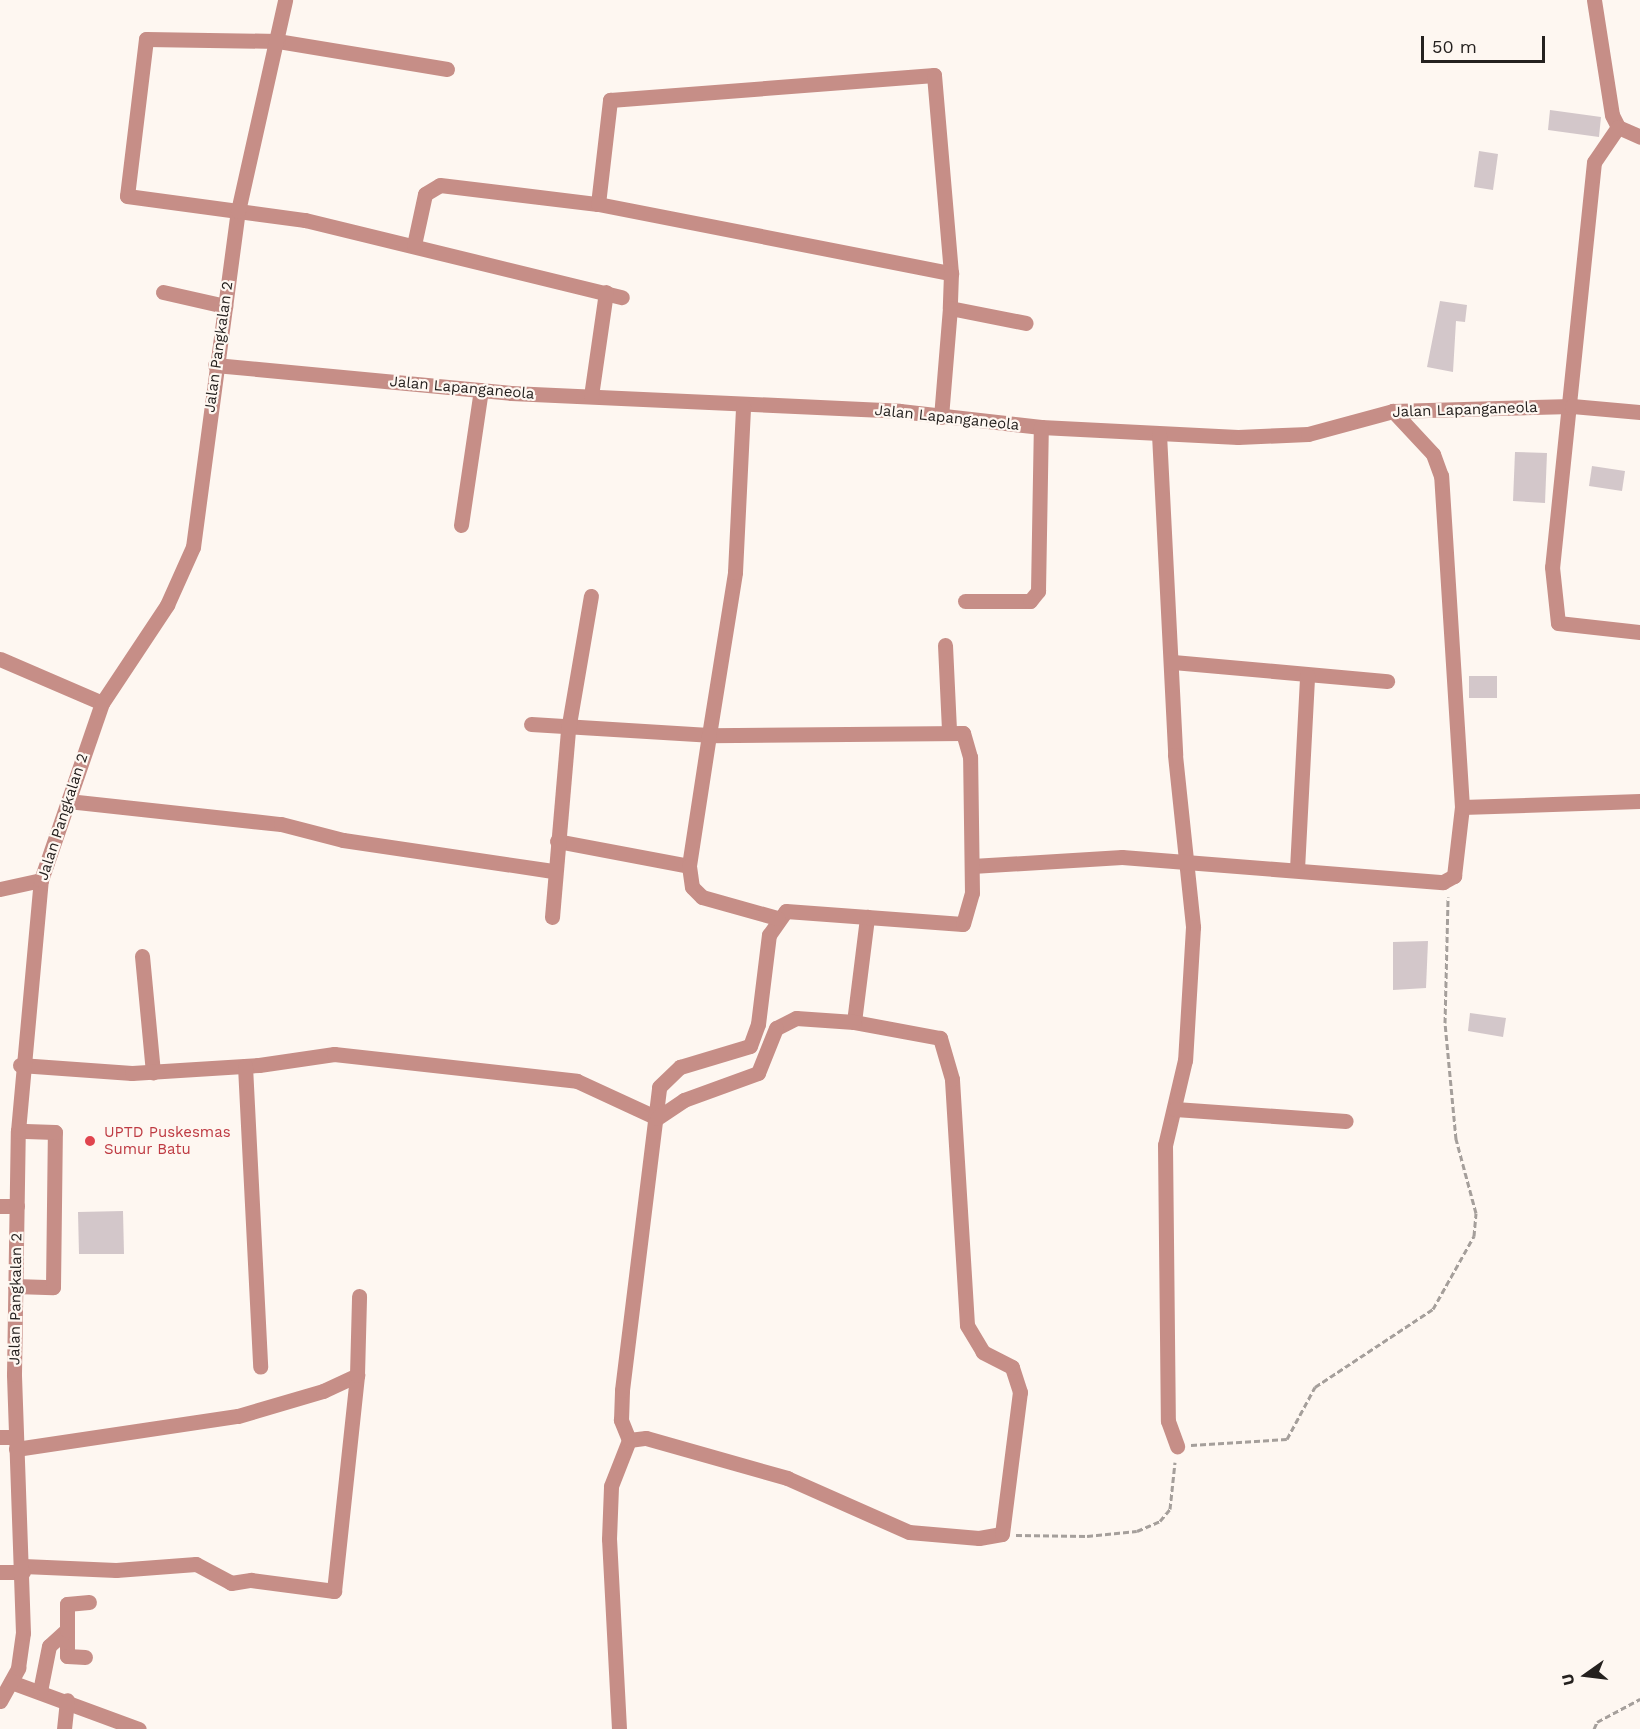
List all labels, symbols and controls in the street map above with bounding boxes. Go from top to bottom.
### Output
scale bar [1424,24,1548,62]
text: 50 m [1432,36,1477,57]
street label: Jalan Pangkalan 2 [201,280,237,414]
street label: Jalan Lapanganeola [389,373,535,403]
street label: Jalan Lapanganeola [1392,398,1538,422]
street label: Jalan Lapanganeola [874,401,1020,435]
street label: Jalan Pangkalan 2 [34,751,92,883]
place label: UPTD Puskesmas Sumur Batu [104,1123,231,1158]
marker: UPTD Puskesmas Sumur Batu [81,1132,99,1150]
street label: Jalan Pangkalan 2 [6,1233,26,1365]
north arrow [1556,1645,1616,1705]
text: U [1557,1672,1579,1687]

